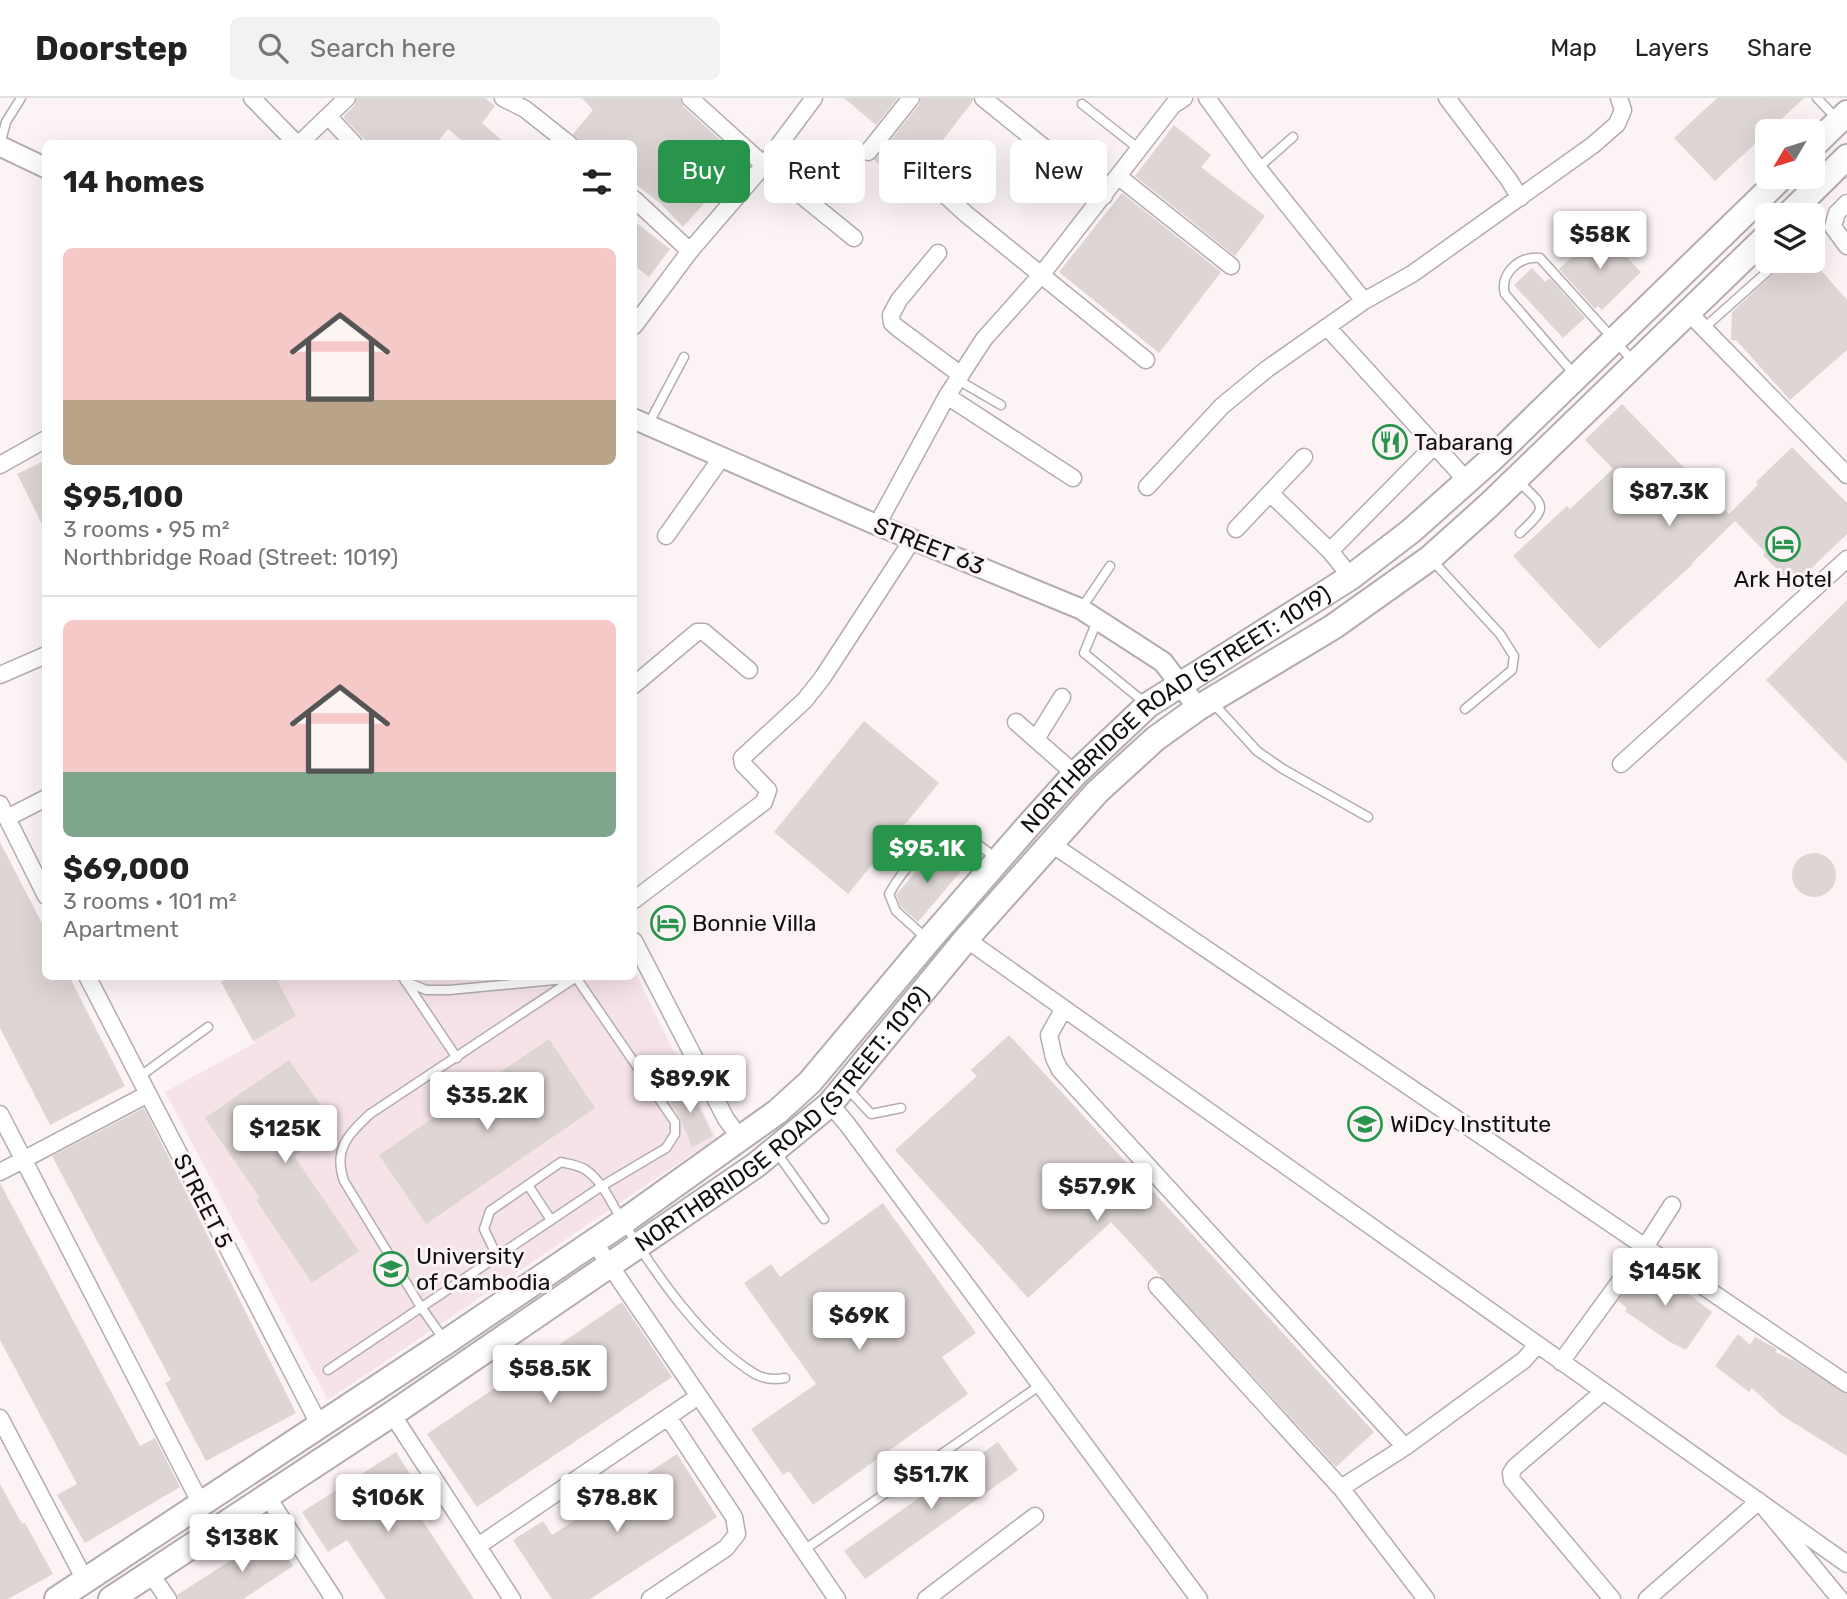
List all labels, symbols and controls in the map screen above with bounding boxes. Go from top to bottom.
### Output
search box [230,17,720,80]
text: Doorstep [35,29,188,68]
icon: search [254,29,292,67]
text: Search here [310,33,456,64]
text: Map [1550,34,1597,62]
text: Layers [1635,34,1709,62]
text: Share [1747,34,1812,62]
north arrow [1755,119,1825,189]
map controls [1755,119,1825,273]
chip: Buy [658,140,750,203]
chip: Rent [764,140,865,203]
chip: Filters [879,140,996,203]
chip: New [1010,140,1107,203]
icon: filters [578,163,616,201]
text: 14 homes [63,164,205,200]
button: layers [1755,203,1825,273]
pin: $58K [1559,212,1641,271]
text: $58K [1569,220,1631,248]
icon: home [277,294,403,420]
restaurant icon: Tabarang [1371,423,1409,461]
place label: Tabarang [1414,428,1513,456]
pin: $87.3K [1612,468,1726,528]
text: $87.3K [1629,477,1709,505]
text: $95,100 [63,479,184,515]
street label: STREET 63 [870,511,988,581]
text: 3 rooms · 95 m² [63,515,230,543]
hotel icon: Ark Hotel [1764,525,1802,563]
text: Northbridge Road (Street: 1019) [63,543,398,571]
place label: Ark Hotel [1734,565,1832,593]
street label: NORTHBRIDGE ROAD (STREET: 1019) [1015,579,1336,839]
icon: home [277,666,403,792]
pin: $95.1K [870,826,984,885]
text: $95.1K [889,834,965,862]
text: $69,000 [63,851,190,887]
text: 3 rooms · 101 m² [63,887,237,915]
hotel icon: Bonnie Villa [649,904,687,942]
place label: Bonnie Villa [692,909,816,937]
text: Apartment [63,915,179,943]
street label: NORTHBRIDGE ROAD (STREET: 1019) [630,980,935,1258]
pin: $89.9K [633,1056,747,1115]
text: $89.9K [650,1064,730,1092]
pin: $35.2K [430,1072,544,1132]
text: $35.2K [446,1081,528,1109]
pin: $125K [236,1105,334,1165]
school or university icon: WiDcy Institute [1346,1105,1384,1143]
place label: WiDcy Institute [1390,1110,1551,1138]
text: $125K [249,1114,321,1142]
street label: STREET 5 [167,1149,239,1253]
pin: $57.9K [1040,1164,1154,1223]
text: $57.9K [1058,1172,1136,1200]
place label: University of Cambodia [416,1242,550,1296]
pin: $145K [1616,1248,1714,1308]
school or university icon: University of Cambodia [372,1250,410,1288]
text: $145K [1629,1257,1701,1285]
pin: $69K [818,1292,900,1352]
text: $69K [829,1301,889,1329]
pin: $58.5K [493,1346,607,1405]
text: $58.5K [509,1354,591,1382]
pin: $51.7K [874,1452,988,1511]
text: $51.7K [893,1460,969,1488]
pin: $106K [339,1474,437,1534]
pin: $78.8K [560,1474,674,1534]
text: $106K [352,1483,424,1511]
text: $78.8K [576,1483,658,1511]
pin: $138K [193,1514,291,1574]
text: $138K [206,1523,278,1551]

